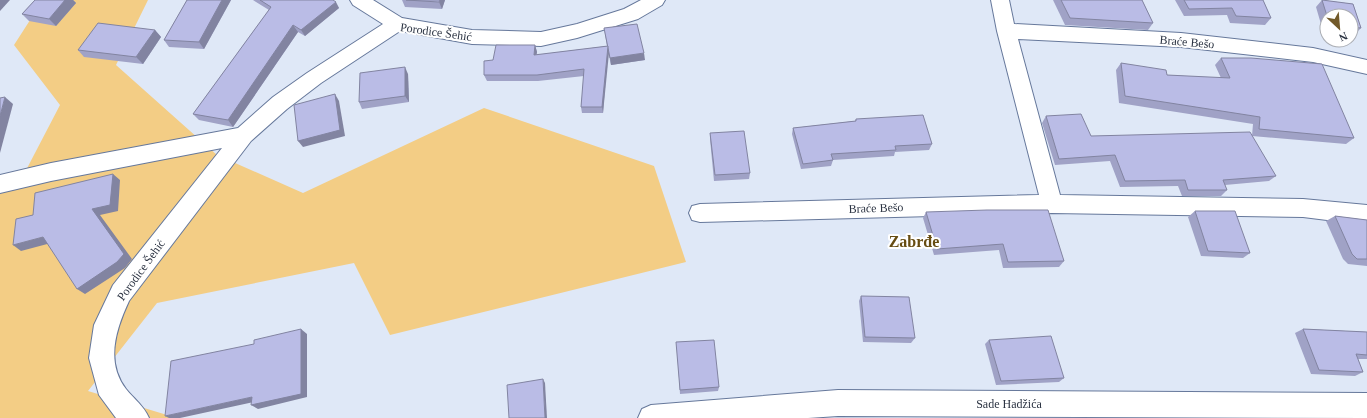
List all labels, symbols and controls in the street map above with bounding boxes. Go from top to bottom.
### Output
north arrow [1319,8,1359,48]
street label: Porodice Šehić [399,20,473,44]
text: N [1337,30,1350,44]
street label: Braće Bešo [1159,33,1215,51]
street label: Braće Bešo [848,200,904,216]
district label: Zabrđe [889,233,939,250]
street label: Porodice Šehić [114,237,168,303]
street label: Sade Hadžića [976,397,1042,411]

